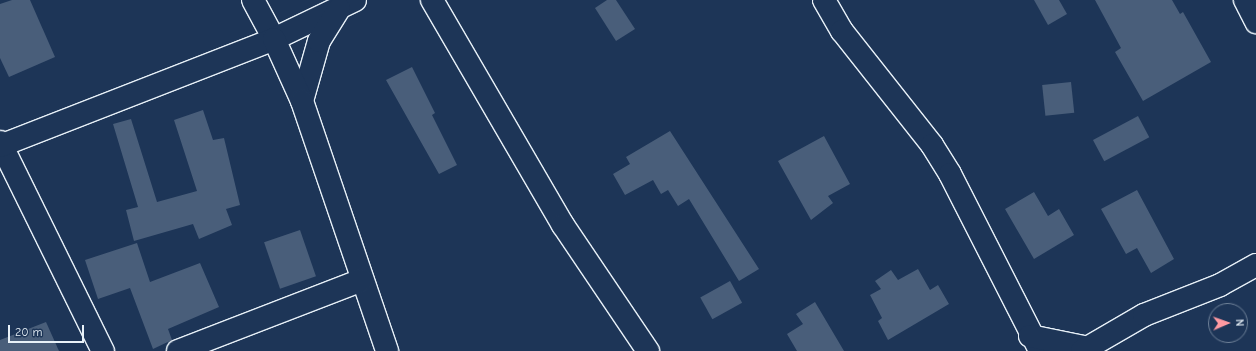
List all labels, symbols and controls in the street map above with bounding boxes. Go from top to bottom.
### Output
north arrow [1208,303,1248,343]
scale bar [10,317,86,343]
text: N [1233,319,1246,326]
text: 20 m [15,325,43,339]

